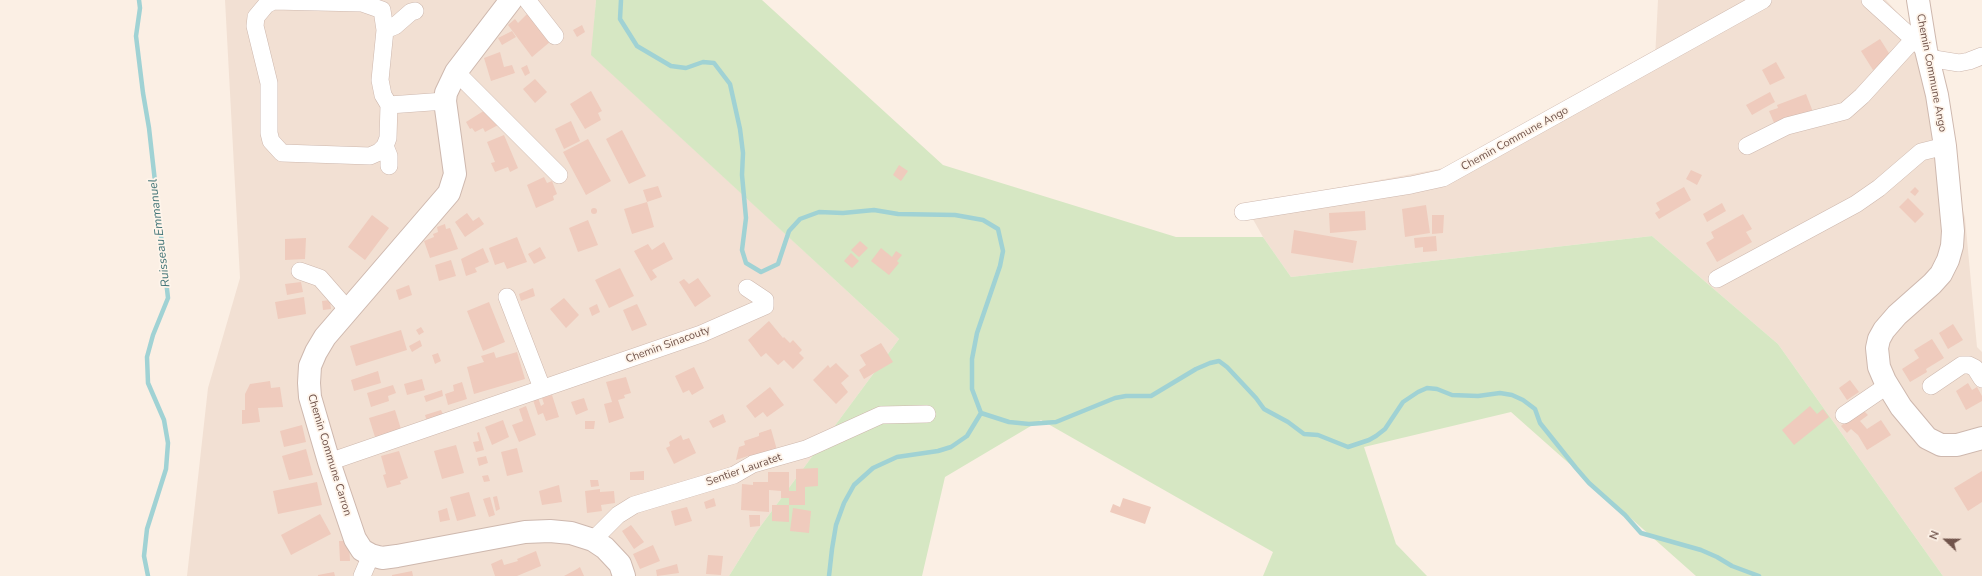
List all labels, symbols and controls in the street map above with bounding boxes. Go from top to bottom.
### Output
street label: Chemin Commune Ango [1913,13,1949,133]
street label: Chemin Commune Ango [1459,104,1571,174]
water label: Ruisseau Emmanuel [146,178,174,288]
street label: Chemin Sinacouty [624,324,712,366]
street label: Chemin Commune Carron [304,392,354,518]
street label: Sentier Lauratet [704,451,784,489]
north arrow [1926,520,1966,560]
text: N [1926,529,1943,542]

